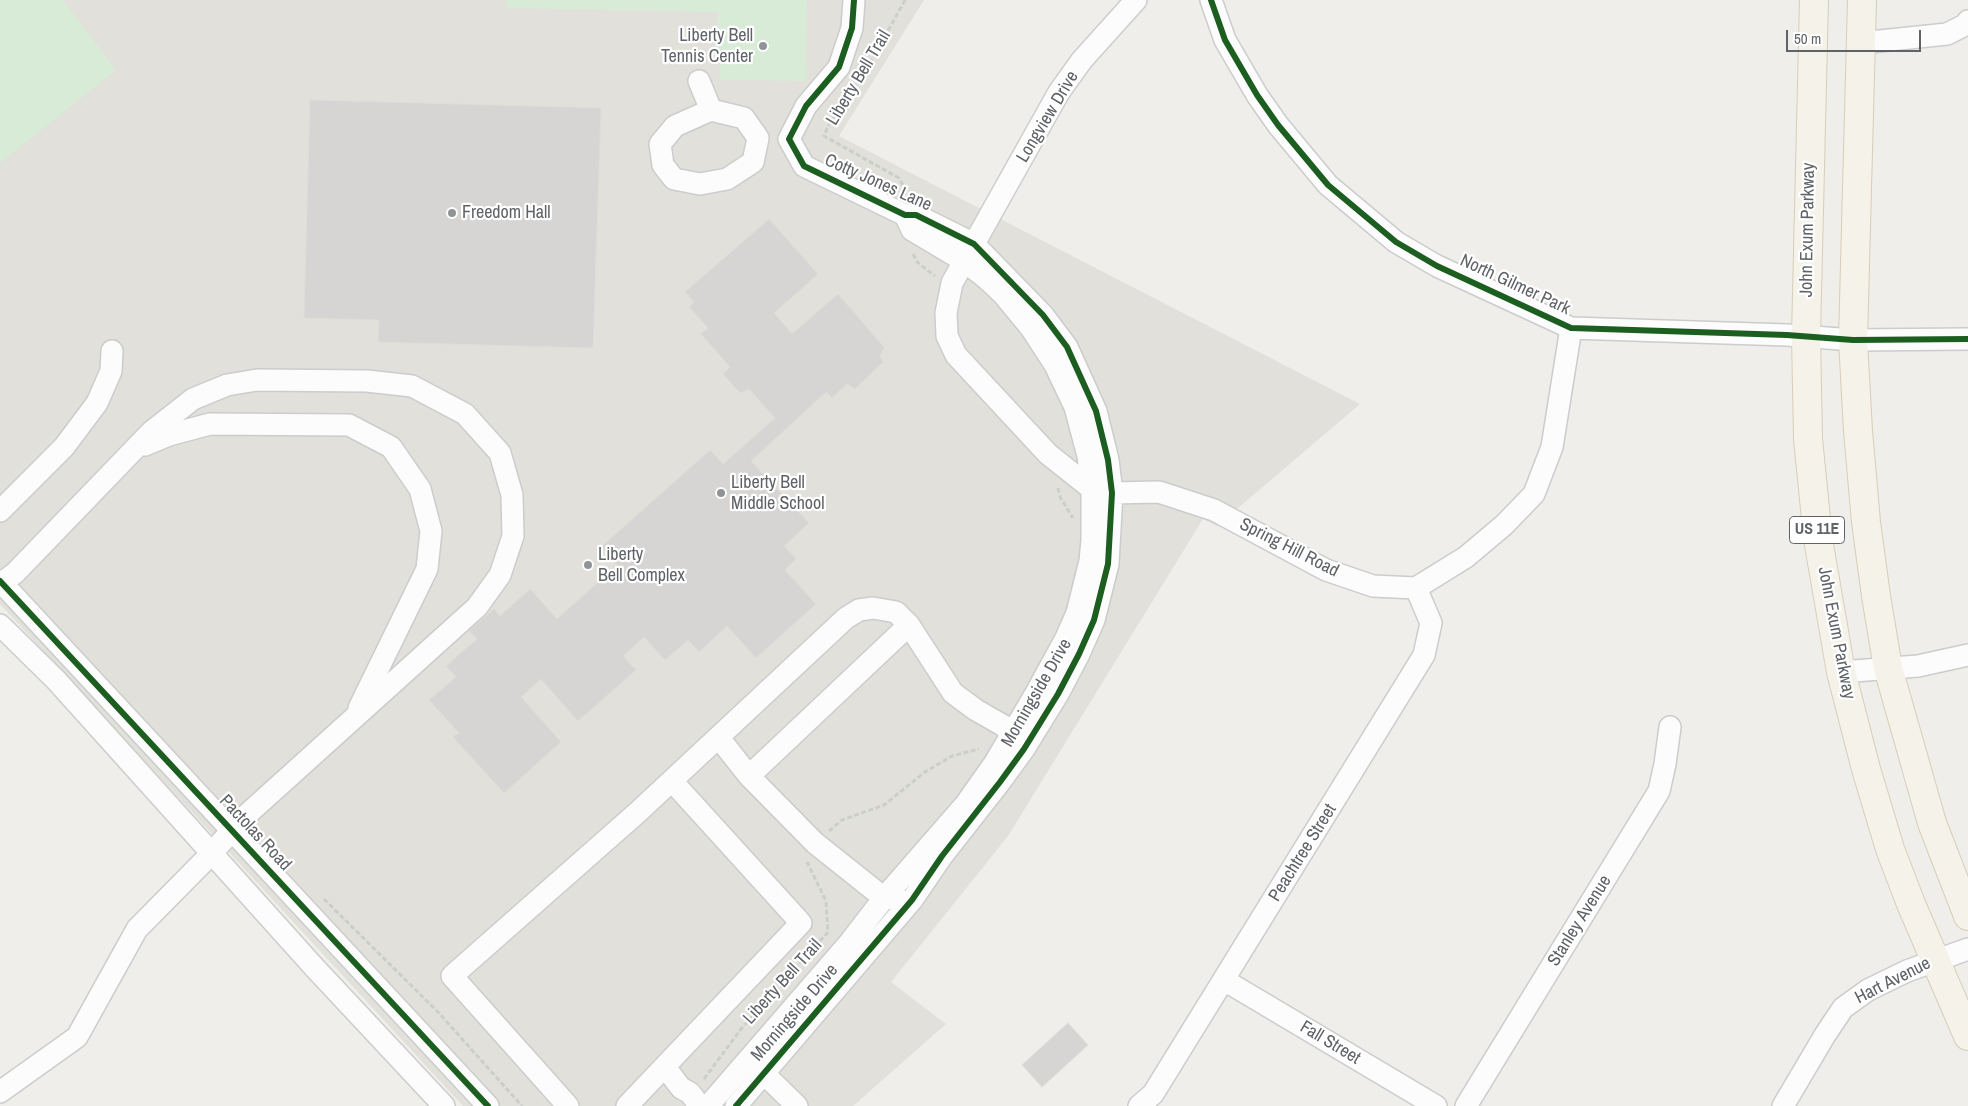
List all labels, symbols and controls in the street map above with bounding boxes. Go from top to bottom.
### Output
scale bar [1788,20,1923,52]
place label: Liberty Bell Tennis Center [661,25,753,68]
street label: Liberty Bell Trail [822,27,896,129]
text: 50 m [1794,28,1821,49]
marker: Liberty Bell Tennis Center [757,40,769,52]
street label: Longview Drive [1012,67,1084,167]
street label: Cotty Jones Lane [821,150,935,216]
street label: John Exum Parkway [1796,163,1820,297]
place label: Freedom Hall [462,202,551,224]
marker: Freedom Hall [446,207,458,219]
street label: North Gilmer Park [1457,250,1573,320]
place label: Liberty Bell Middle School [731,472,825,514]
marker: Liberty Bell Middle School [715,487,727,499]
street label: Spring Hill Road [1236,514,1342,582]
road number: US 11E [1790,516,1844,544]
place label: Liberty Bell Complex [598,544,685,586]
marker: Liberty Bell Complex [582,559,594,571]
street label: John Exum Parkway [1813,565,1859,701]
street label: Morningside Drive [997,635,1077,751]
street label: Pactolas Road [214,791,296,875]
street label: Peachtree Street [1264,800,1342,906]
street label: Stanley Avenue [1544,872,1616,970]
street label: Liberty Bell Trail [739,935,827,1029]
street label: Hart Avenue [1852,953,1934,1009]
street label: Morningside Drive [747,960,843,1066]
street label: Fall Street [1296,1017,1364,1069]

